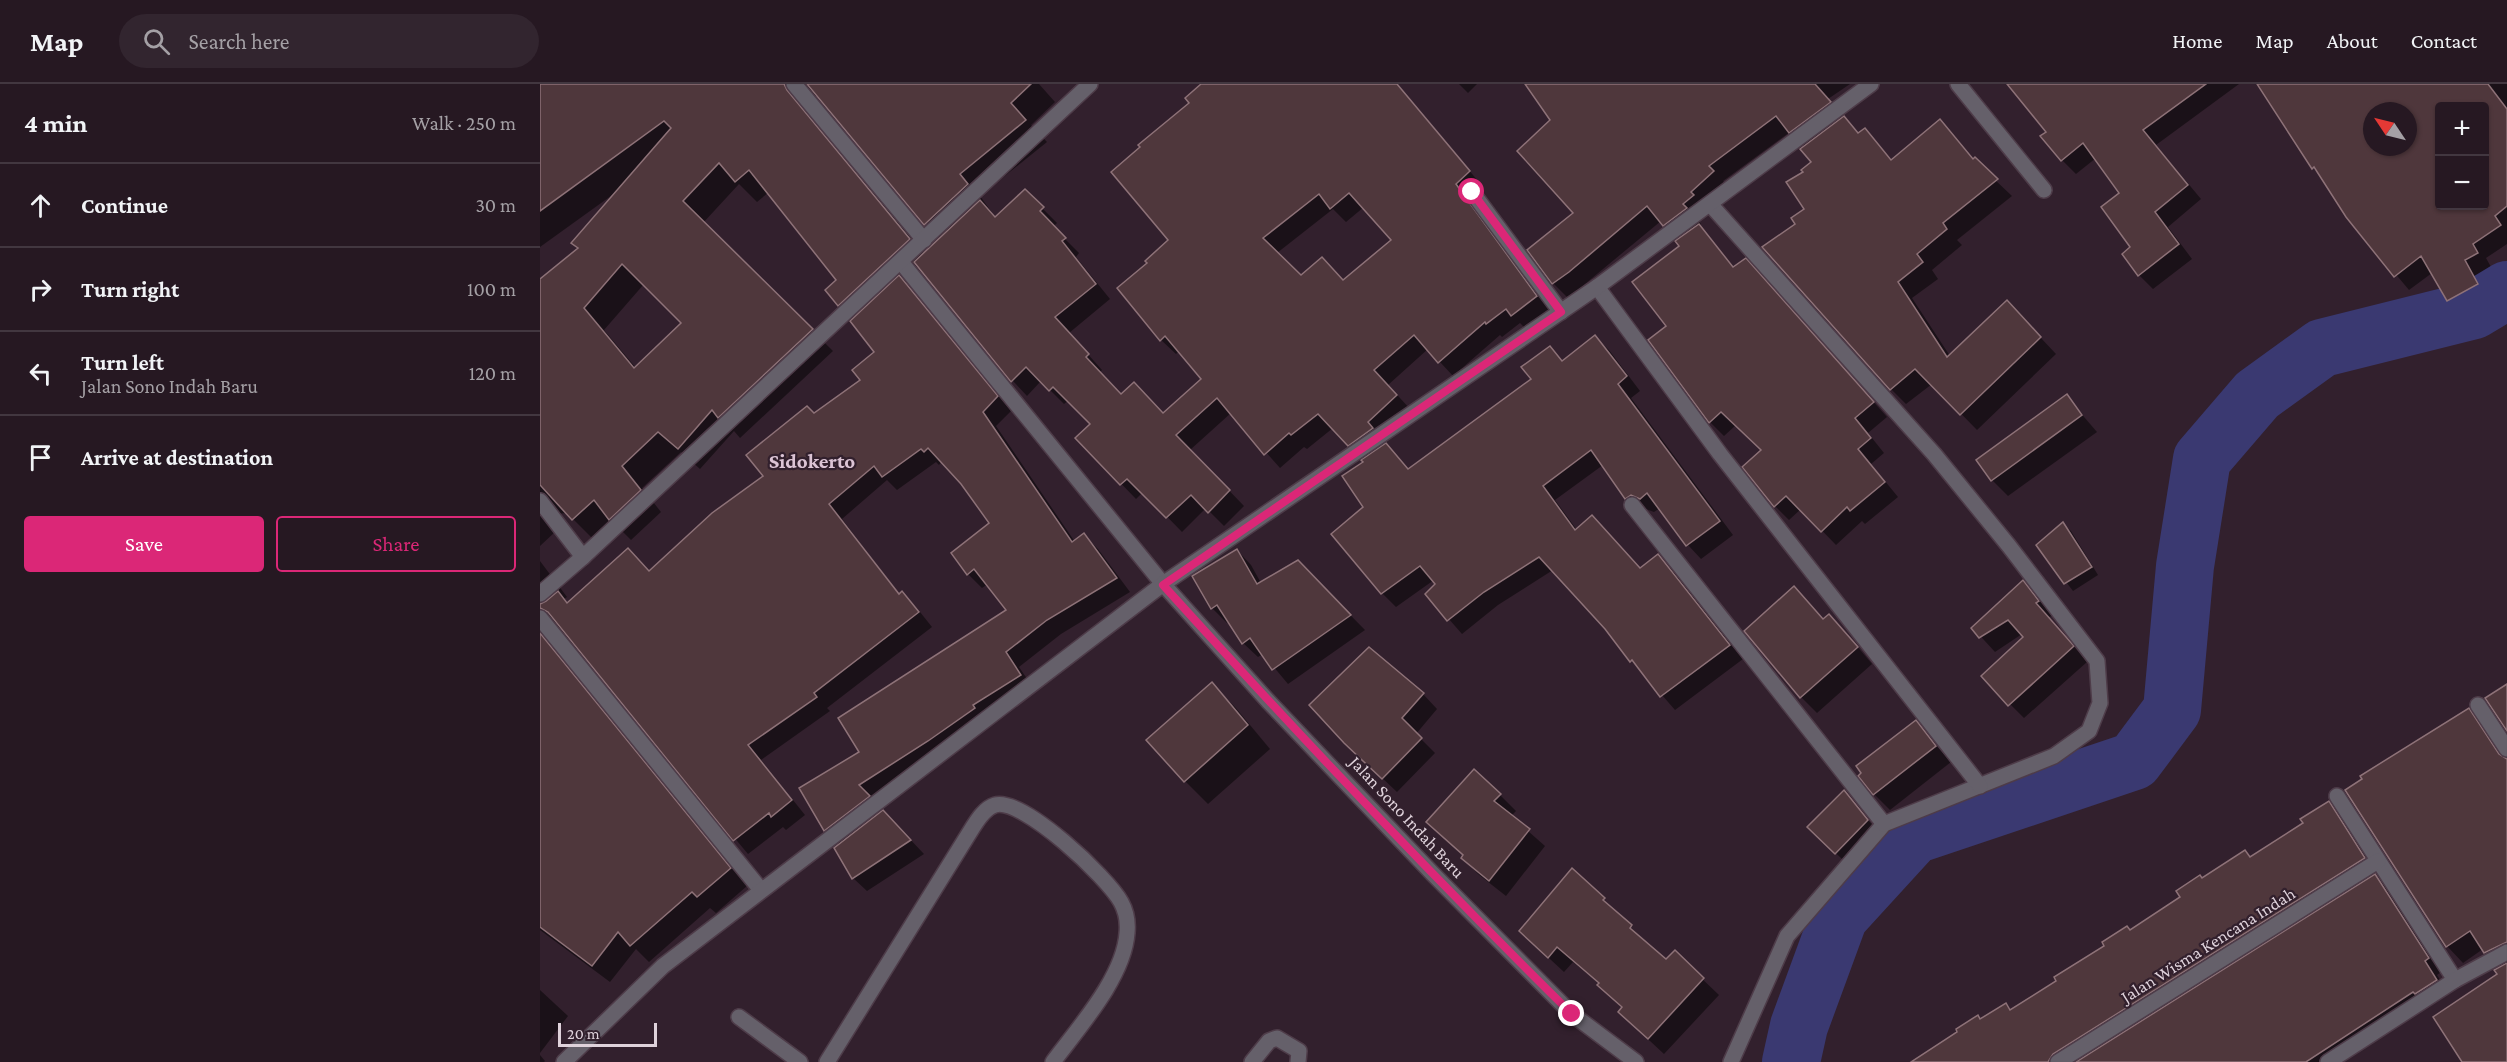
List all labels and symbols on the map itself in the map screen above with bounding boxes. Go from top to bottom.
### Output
north arrow [2363,102,2417,156]
route start [1458,178,1484,204]
district label: Sidokerto [769,449,855,473]
street label: Jalan Sono Indah Baru [1344,751,1469,882]
street label: Jalan Wisma Kencana Indah [2116,883,2299,1008]
route end [1558,1000,1584,1026]
scale bar [558,1020,657,1048]

